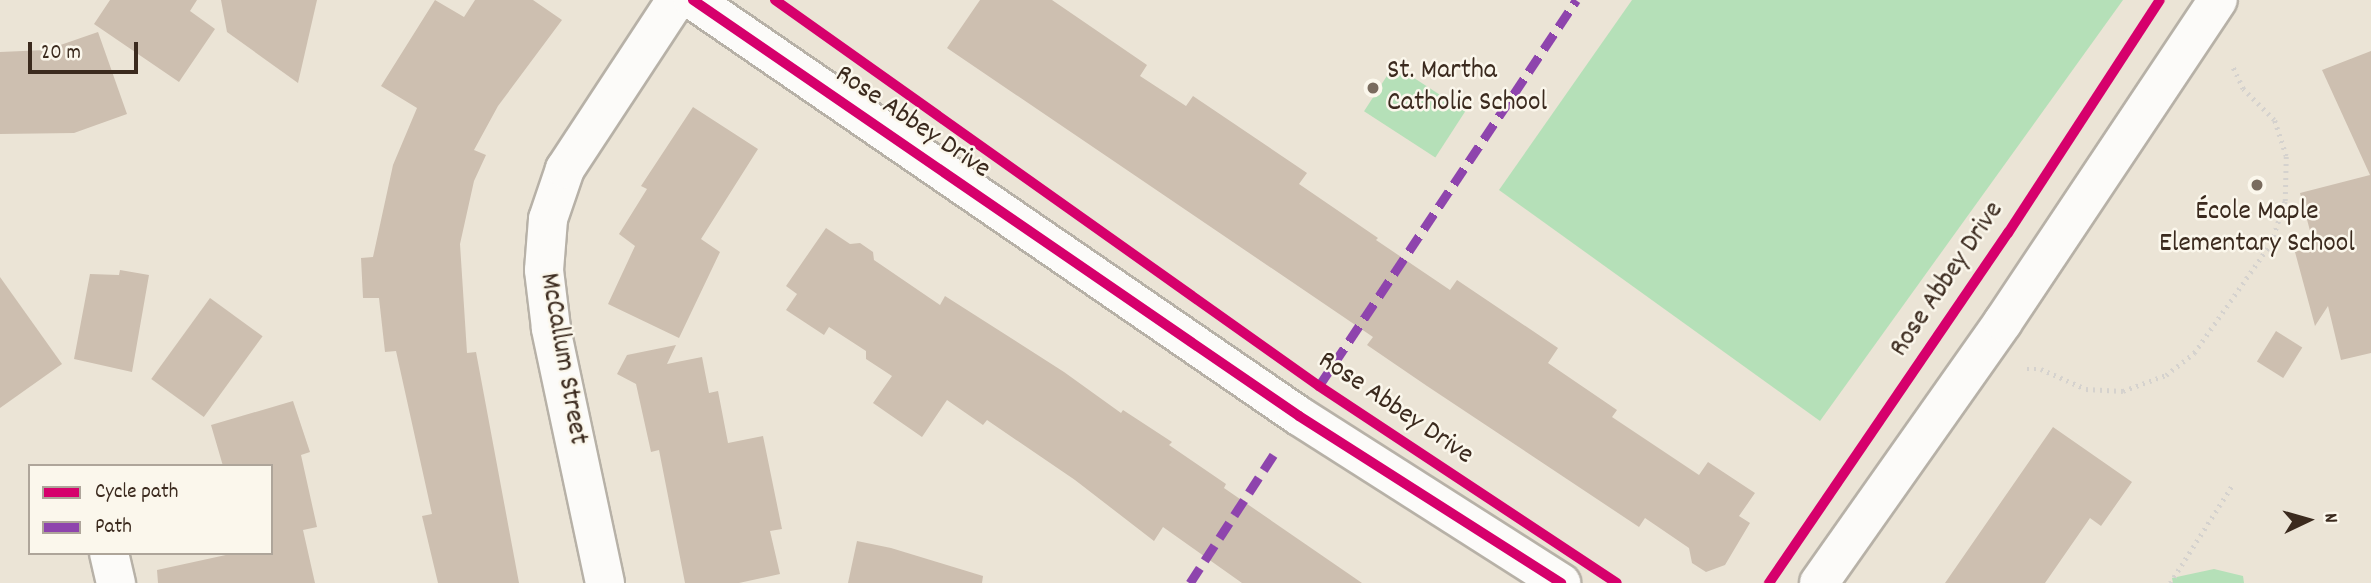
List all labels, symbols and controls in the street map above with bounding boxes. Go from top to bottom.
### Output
scale bar [32,28,142,72]
text: 20 m [41,39,81,69]
place label: St. Martha Catholic School [1387,55,1547,121]
street label: Rose Abbey Drive [828,59,996,187]
marker: St. Martha Catholic School [1365,80,1381,96]
marker: École Maple Elementary School [2249,177,2265,193]
street label: Rose Abbey Drive [1884,196,2012,364]
place label: École Maple Elementary School [2159,196,2355,262]
street label: McCallum Street [530,271,594,447]
street label: Rose Abbey Drive [1311,345,1479,473]
legend [28,464,273,555]
text: Cycle path [95,478,178,508]
north arrow [2273,485,2343,555]
text: N [2316,512,2343,524]
text: Path [95,513,132,543]

